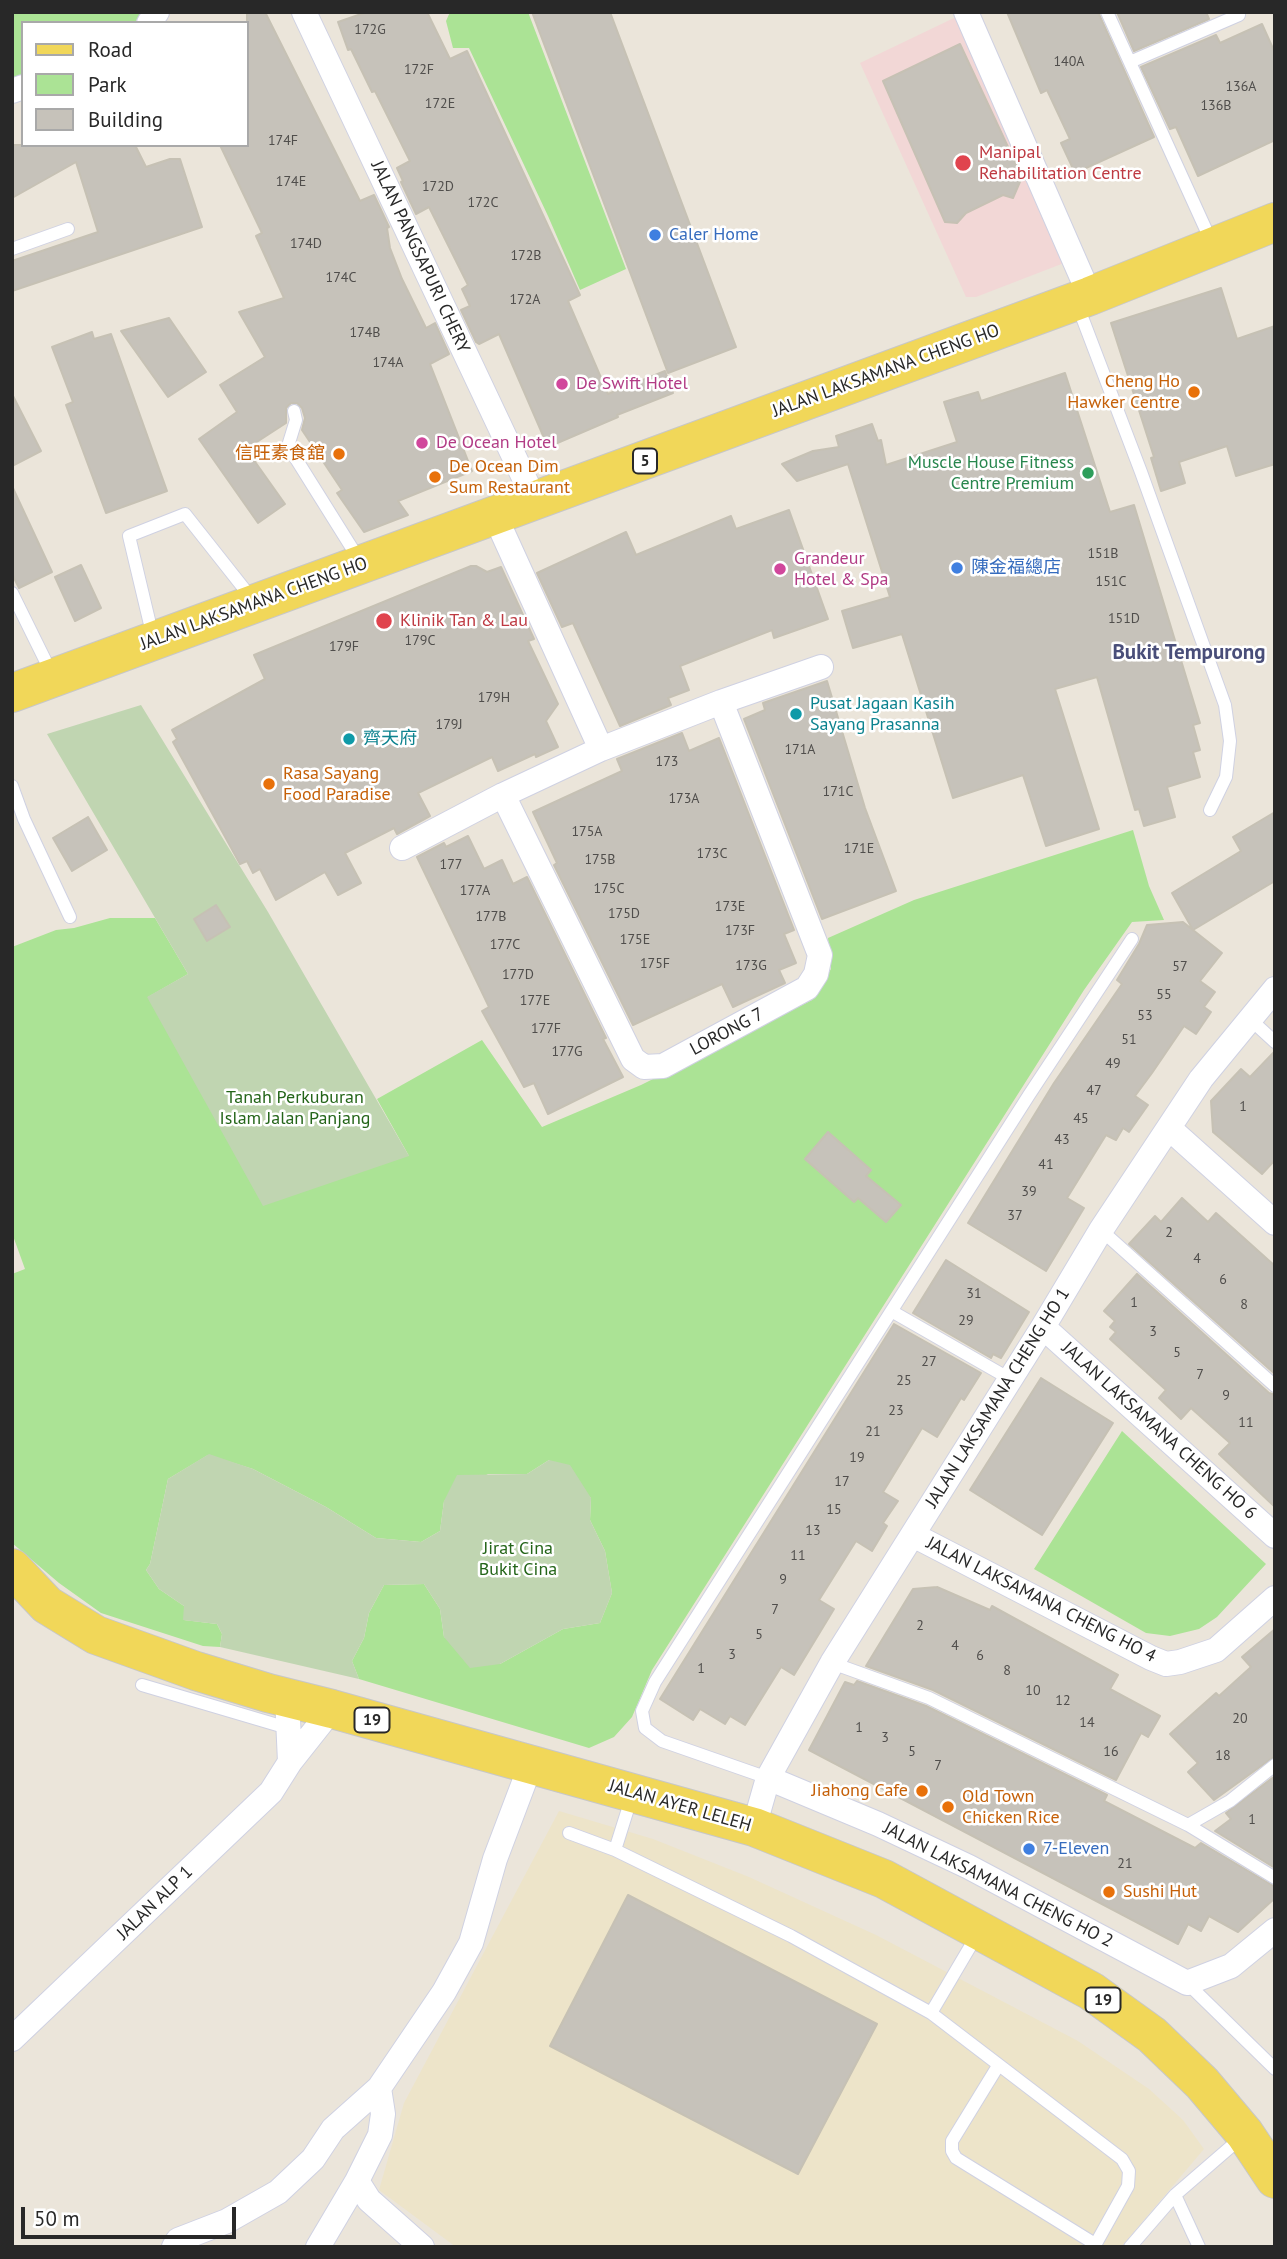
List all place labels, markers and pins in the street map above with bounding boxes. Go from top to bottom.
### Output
place label: Manipal Rehabilitation Centre [979,142,1142,184]
marker: Manipal Rehabilitation Centre [953,153,973,173]
place label: Caler Home [669,224,759,246]
marker: Caler Home [647,227,663,243]
place label: Cheng Ho Hawker Centre [1067,371,1180,414]
place label: De Swift Hotel [576,373,688,395]
marker: De Swift Hotel [554,376,570,392]
marker: Cheng Ho Hawker Centre [1186,384,1202,400]
place label: De Ocean Hotel [436,432,557,454]
marker: De Ocean Hotel [414,435,430,451]
place label: 信旺素食舘 [235,443,325,465]
marker: 信旺素食舘 [331,446,347,462]
place label: Muscle House Fitness Centre Premium [908,452,1074,494]
place label: De Ocean Dim Sum Restaurant [449,456,570,498]
marker: Muscle House Fitness Centre Premium [1080,465,1096,481]
marker: De Ocean Dim Sum Restaurant [427,469,443,485]
place label: Grandeur Hotel & Spa [794,548,889,590]
place label: 陳金福總店 [971,557,1061,579]
marker: 陳金福總店 [949,560,965,576]
marker: Grandeur Hotel & Spa [772,561,788,577]
place label: Klinik Tan & Lau [400,610,528,632]
marker: Klinik Tan & Lau [374,611,394,631]
place label: Pusat Jagaan Kasih Sayang Prasanna [810,693,955,736]
marker: Pusat Jagaan Kasih Sayang Prasanna [788,706,804,722]
place label: 齊天府 [363,728,417,750]
marker: 齊天府 [341,731,357,747]
place label: Rasa Sayang Food Paradise [283,763,391,806]
marker: Rasa Sayang Food Paradise [261,776,277,792]
place label: Jiahong Cafe [812,1780,908,1802]
marker: Jiahong Cafe [914,1783,930,1799]
place label: Old Town Chicken Rice [962,1786,1060,1828]
marker: Old Town Chicken Rice [940,1799,956,1815]
place label: 7-Eleven [1043,1838,1109,1860]
marker: 7-Eleven [1021,1841,1037,1857]
place label: Sushi Hut [1123,1881,1197,1903]
marker: Sushi Hut [1101,1884,1117,1900]

